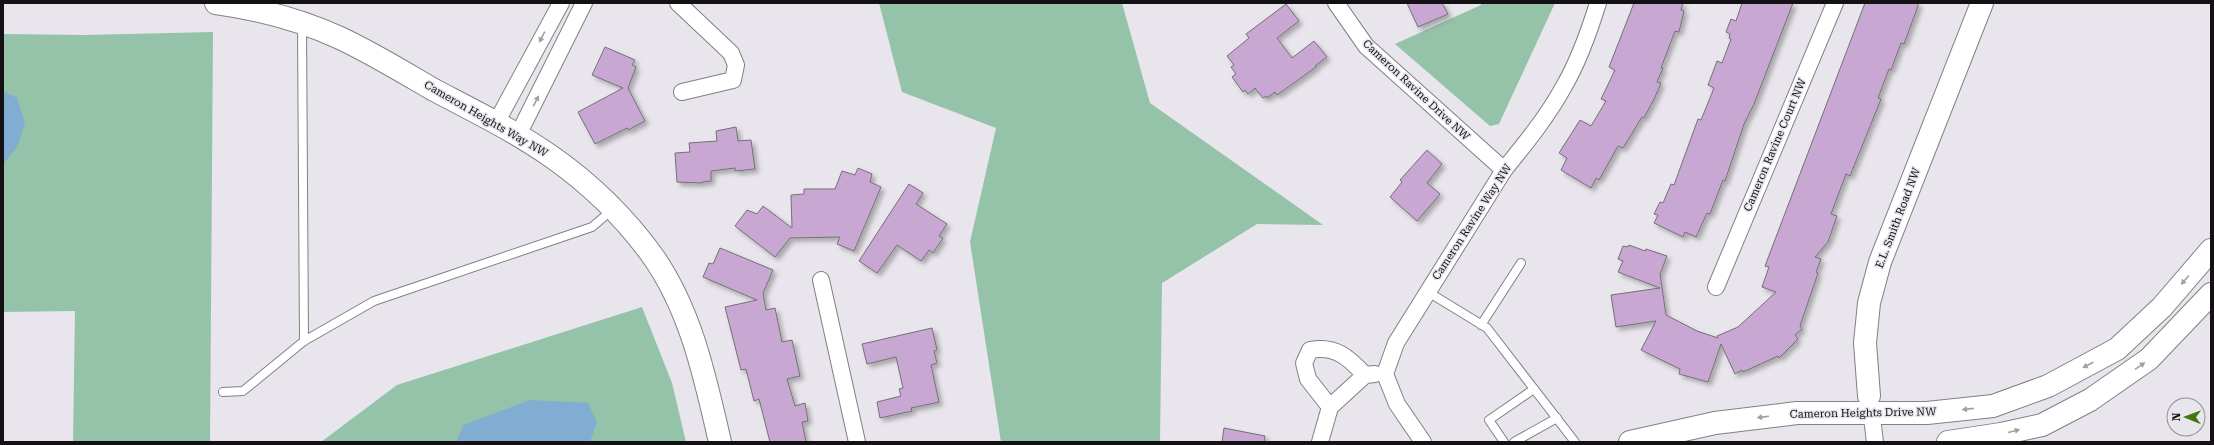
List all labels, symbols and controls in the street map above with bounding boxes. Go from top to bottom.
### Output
one-way arrow [539,32,546,43]
street label: Cameron Ravine Drive NW [1360,37,1473,144]
street label: Cameron Ravine Court NW [1741,76,1809,213]
street label: Cameron Heights Way NW [422,78,551,160]
one-way arrow [532,95,539,106]
street label: Cameron Ravine Way NW [1430,161,1515,282]
street label: E.L. Smith Road NW [1873,165,1923,270]
one-way arrow [2181,274,2190,285]
one-way arrow [2083,361,2094,368]
one-way arrow [2134,362,2146,369]
north arrow [2166,397,2206,437]
street label: Cameron Heights Drive NW [1790,405,1937,421]
one-way arrow [1962,406,1974,412]
text: N [2170,412,2183,421]
one-way arrow [1757,414,1769,421]
one-way arrow [2007,428,2020,434]

